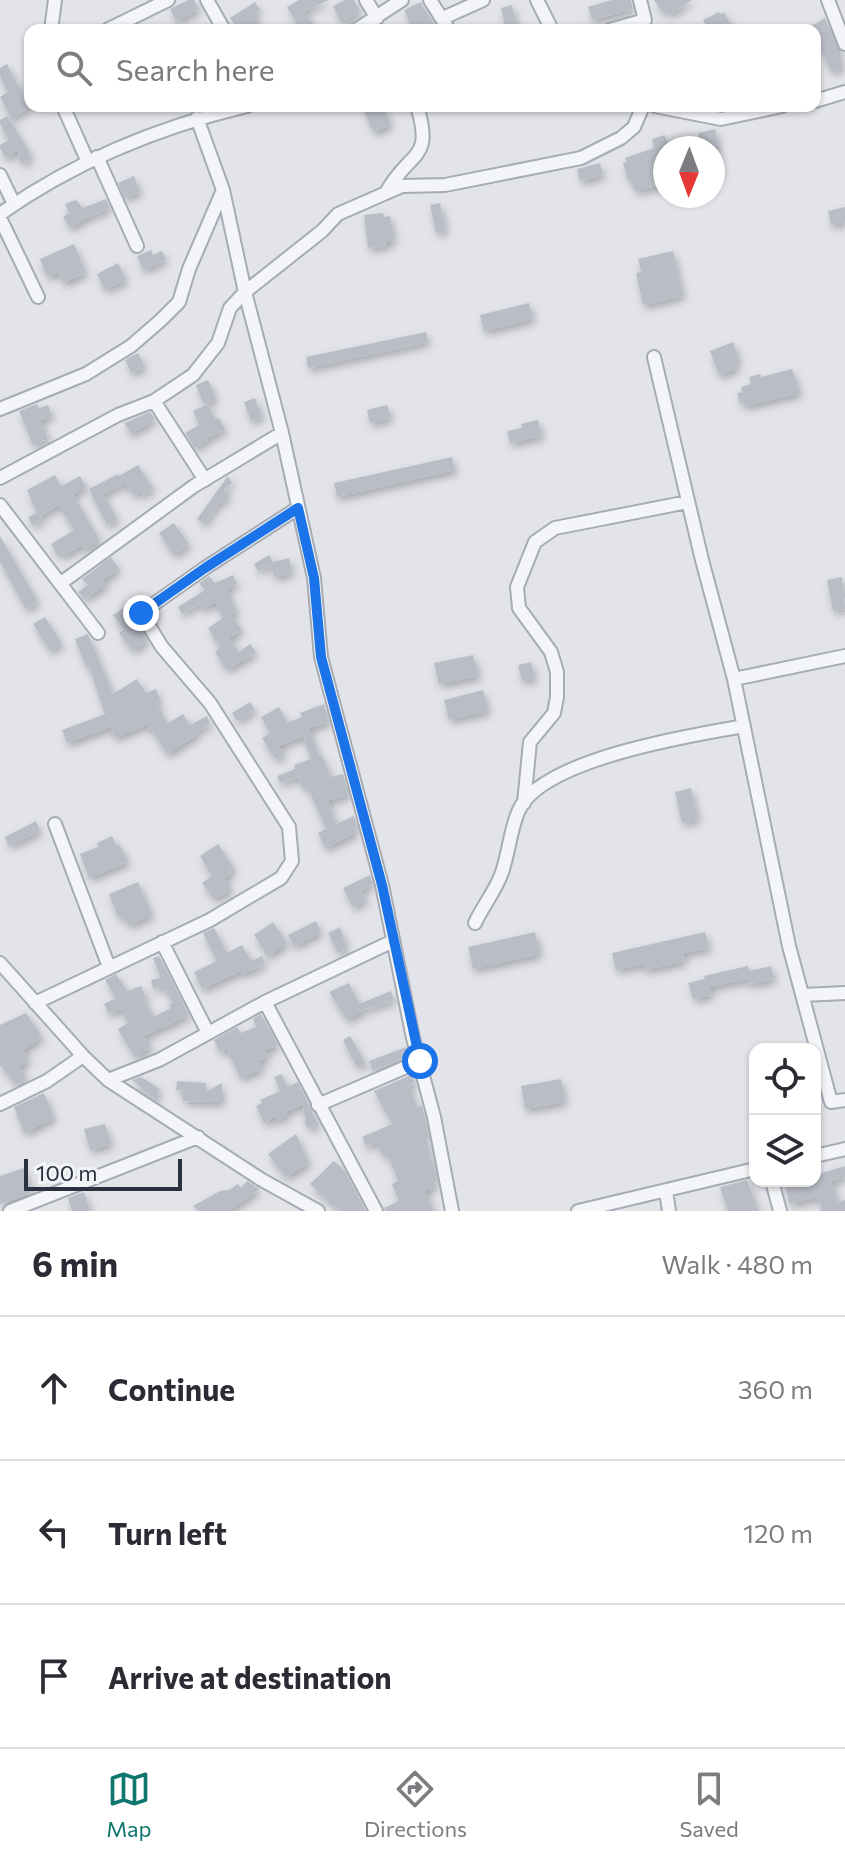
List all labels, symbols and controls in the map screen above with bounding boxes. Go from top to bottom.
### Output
search box [24,24,821,112]
icon: search [52,46,96,90]
text: Search here [116,50,275,87]
north arrow [653,136,725,208]
route end [123,595,159,631]
route start [402,1043,438,1079]
map controls [749,1043,821,1187]
button: locate [749,1043,821,1115]
button: layers [749,1115,821,1187]
scale bar [24,1155,182,1191]
text: 100 m [36,1159,98,1186]
text: 6 min [32,1242,118,1284]
text: Walk · 480 m [661,1248,813,1279]
icon: ahead [32,1366,76,1410]
text: Continue [108,1370,235,1407]
text: 360 m [738,1373,813,1404]
icon: left [32,1510,76,1554]
text: Turn left [108,1514,227,1551]
text: 120 m [743,1517,813,1548]
icon: arrive [32,1654,76,1698]
text: Arrive at destination [108,1658,392,1695]
tab: Map [106,1767,152,1842]
tab: Directions [364,1767,467,1842]
tab: Saved [679,1767,739,1842]

